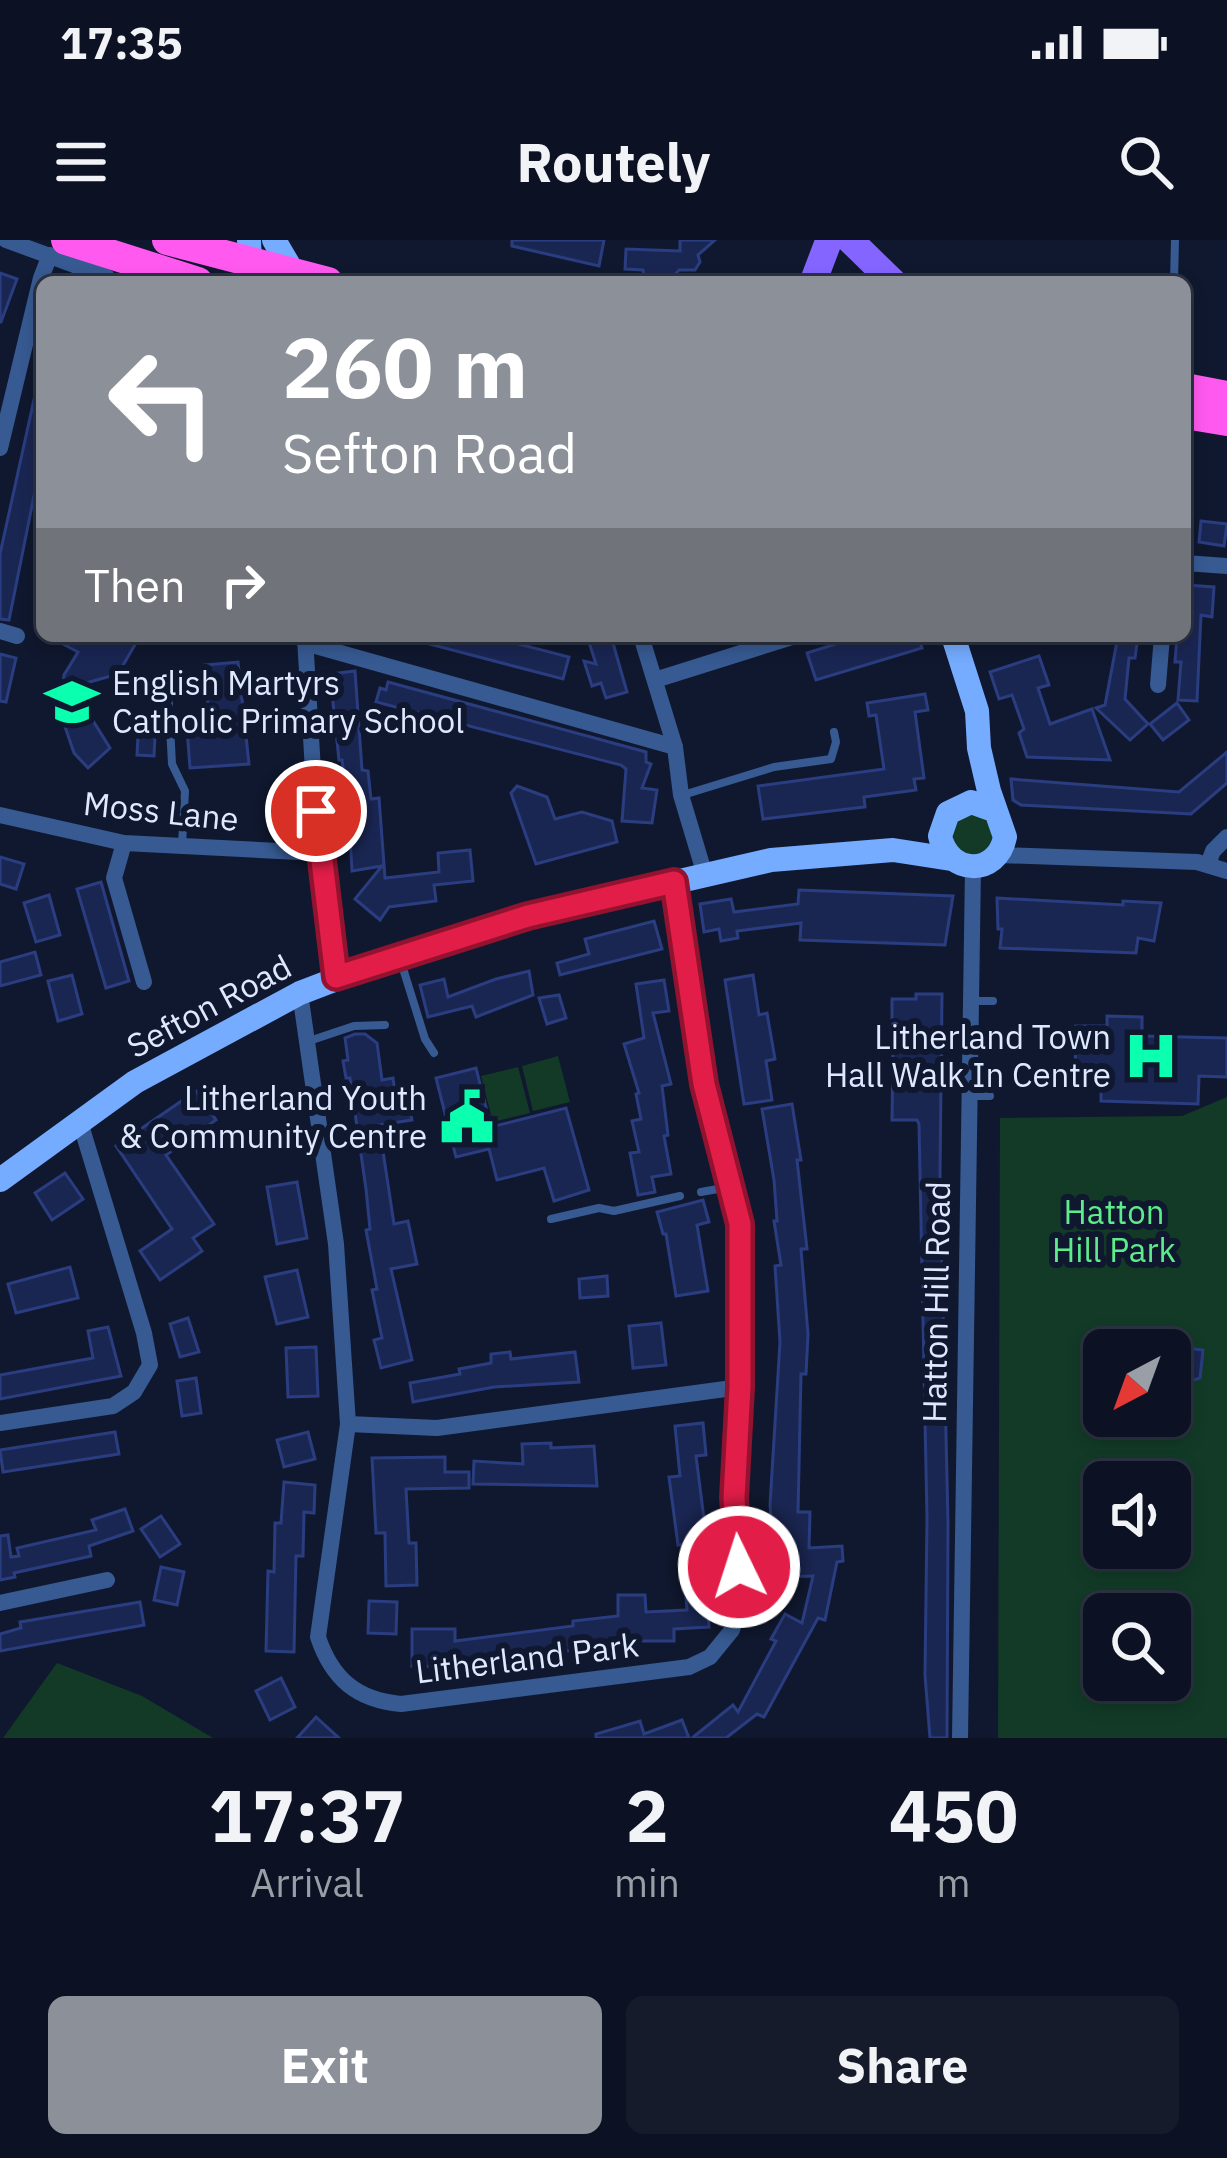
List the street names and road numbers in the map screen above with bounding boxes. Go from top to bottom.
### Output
street label: Moss Lane [81,781,241,840]
street label: Sefton Road [119,944,298,1067]
street label: Hatton Hill Road [912,1181,959,1423]
street label: Litherland Park [413,1622,641,1693]

